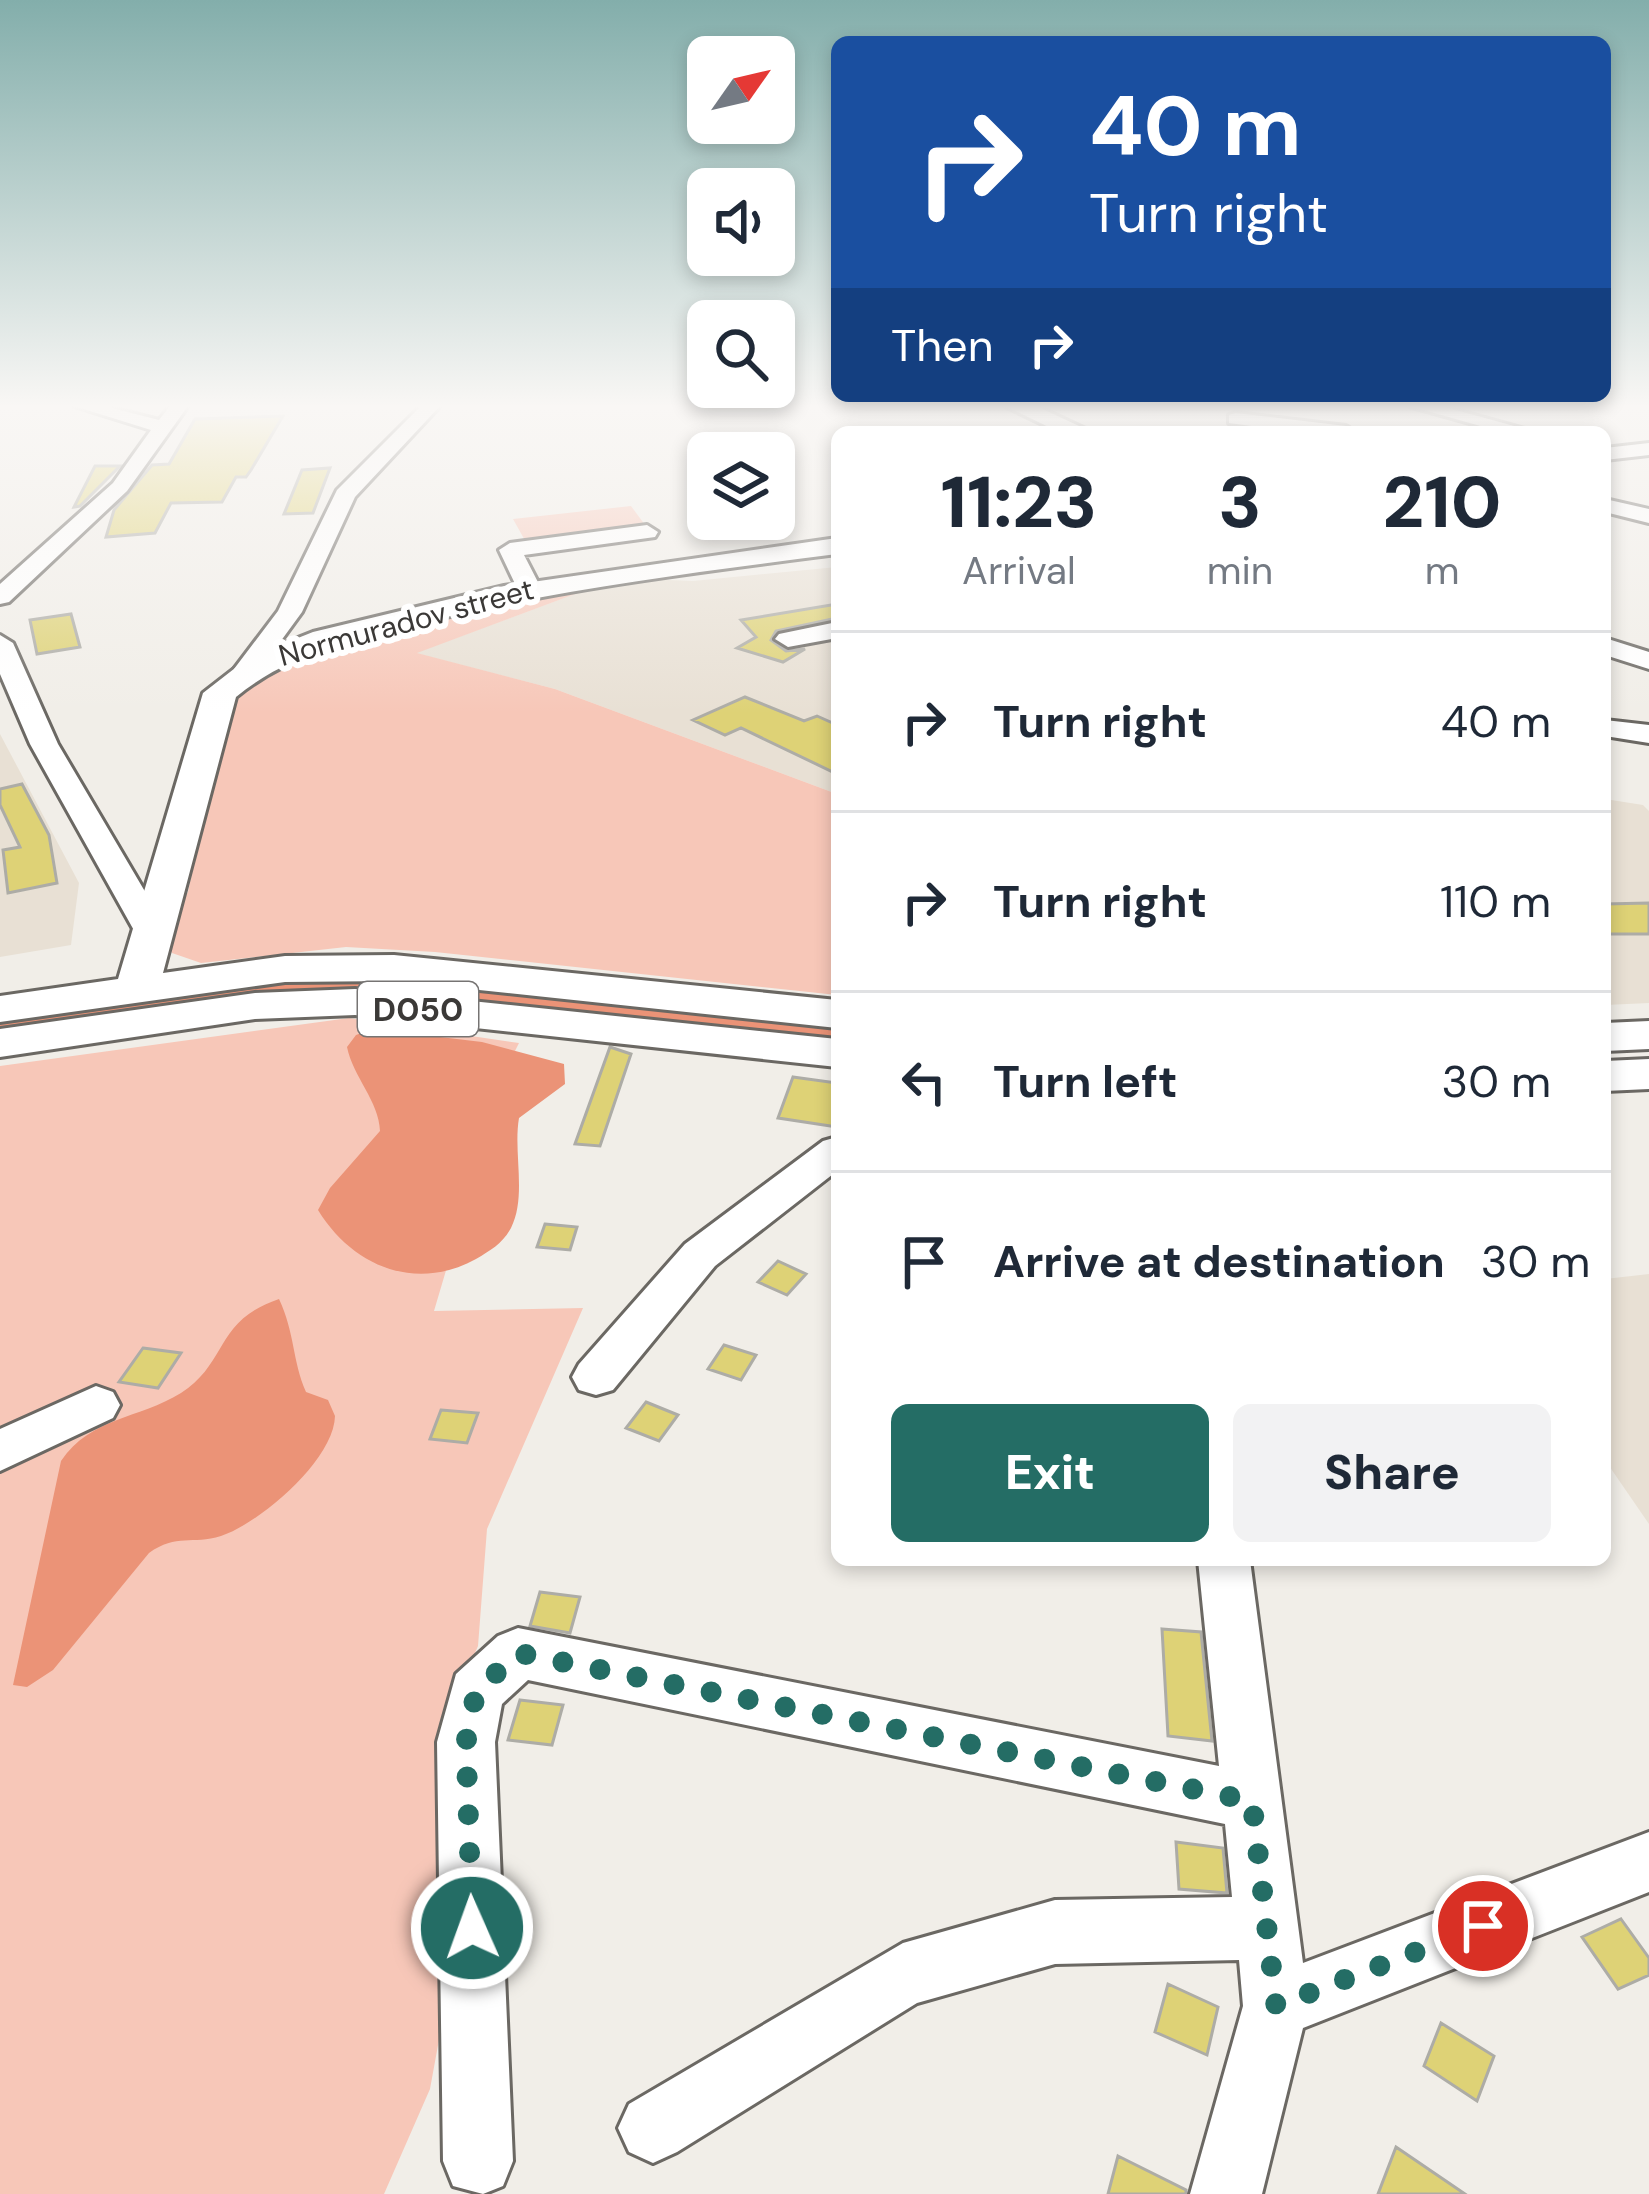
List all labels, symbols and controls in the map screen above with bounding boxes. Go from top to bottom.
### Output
north arrow [687,36,795,144]
map controls [687,36,795,540]
text: 40 m [1089,72,1302,181]
icon: right [891,84,1047,240]
button: sound [687,168,795,276]
text: Turn right [1089,178,1328,249]
button: search [687,300,795,408]
icon: right [1018,312,1084,378]
text: Then [891,316,994,375]
button: layers [687,432,795,540]
text: 11:23 [940,456,1097,549]
text: 3 [1218,456,1262,549]
text: 210 [1383,456,1502,549]
text: Arrival [962,545,1076,596]
text: min [1207,545,1273,596]
text: m [1425,545,1459,596]
street label: Normuradov street [274,569,538,675]
icon: right [891,689,957,755]
text: Turn right [993,692,1207,751]
text: 40 m [1441,692,1551,751]
icon: right [891,869,957,935]
text: Turn right [993,872,1207,931]
text: 110 m [1440,872,1551,931]
road number: D050 [358,982,478,1036]
icon: left [891,1049,957,1115]
text: Turn left [993,1052,1177,1111]
text: 30 m [1442,1052,1551,1111]
icon: arrive [891,1229,957,1295]
text: Arrive at destination [993,1232,1445,1291]
text: 30 m [1481,1232,1590,1291]
button: Exit [891,1404,1209,1542]
button: Share [1233,1404,1551,1542]
position arrow [409,1865,535,1991]
pin [1432,1875,1534,1977]
icon: arrive [1450,1893,1516,1959]

